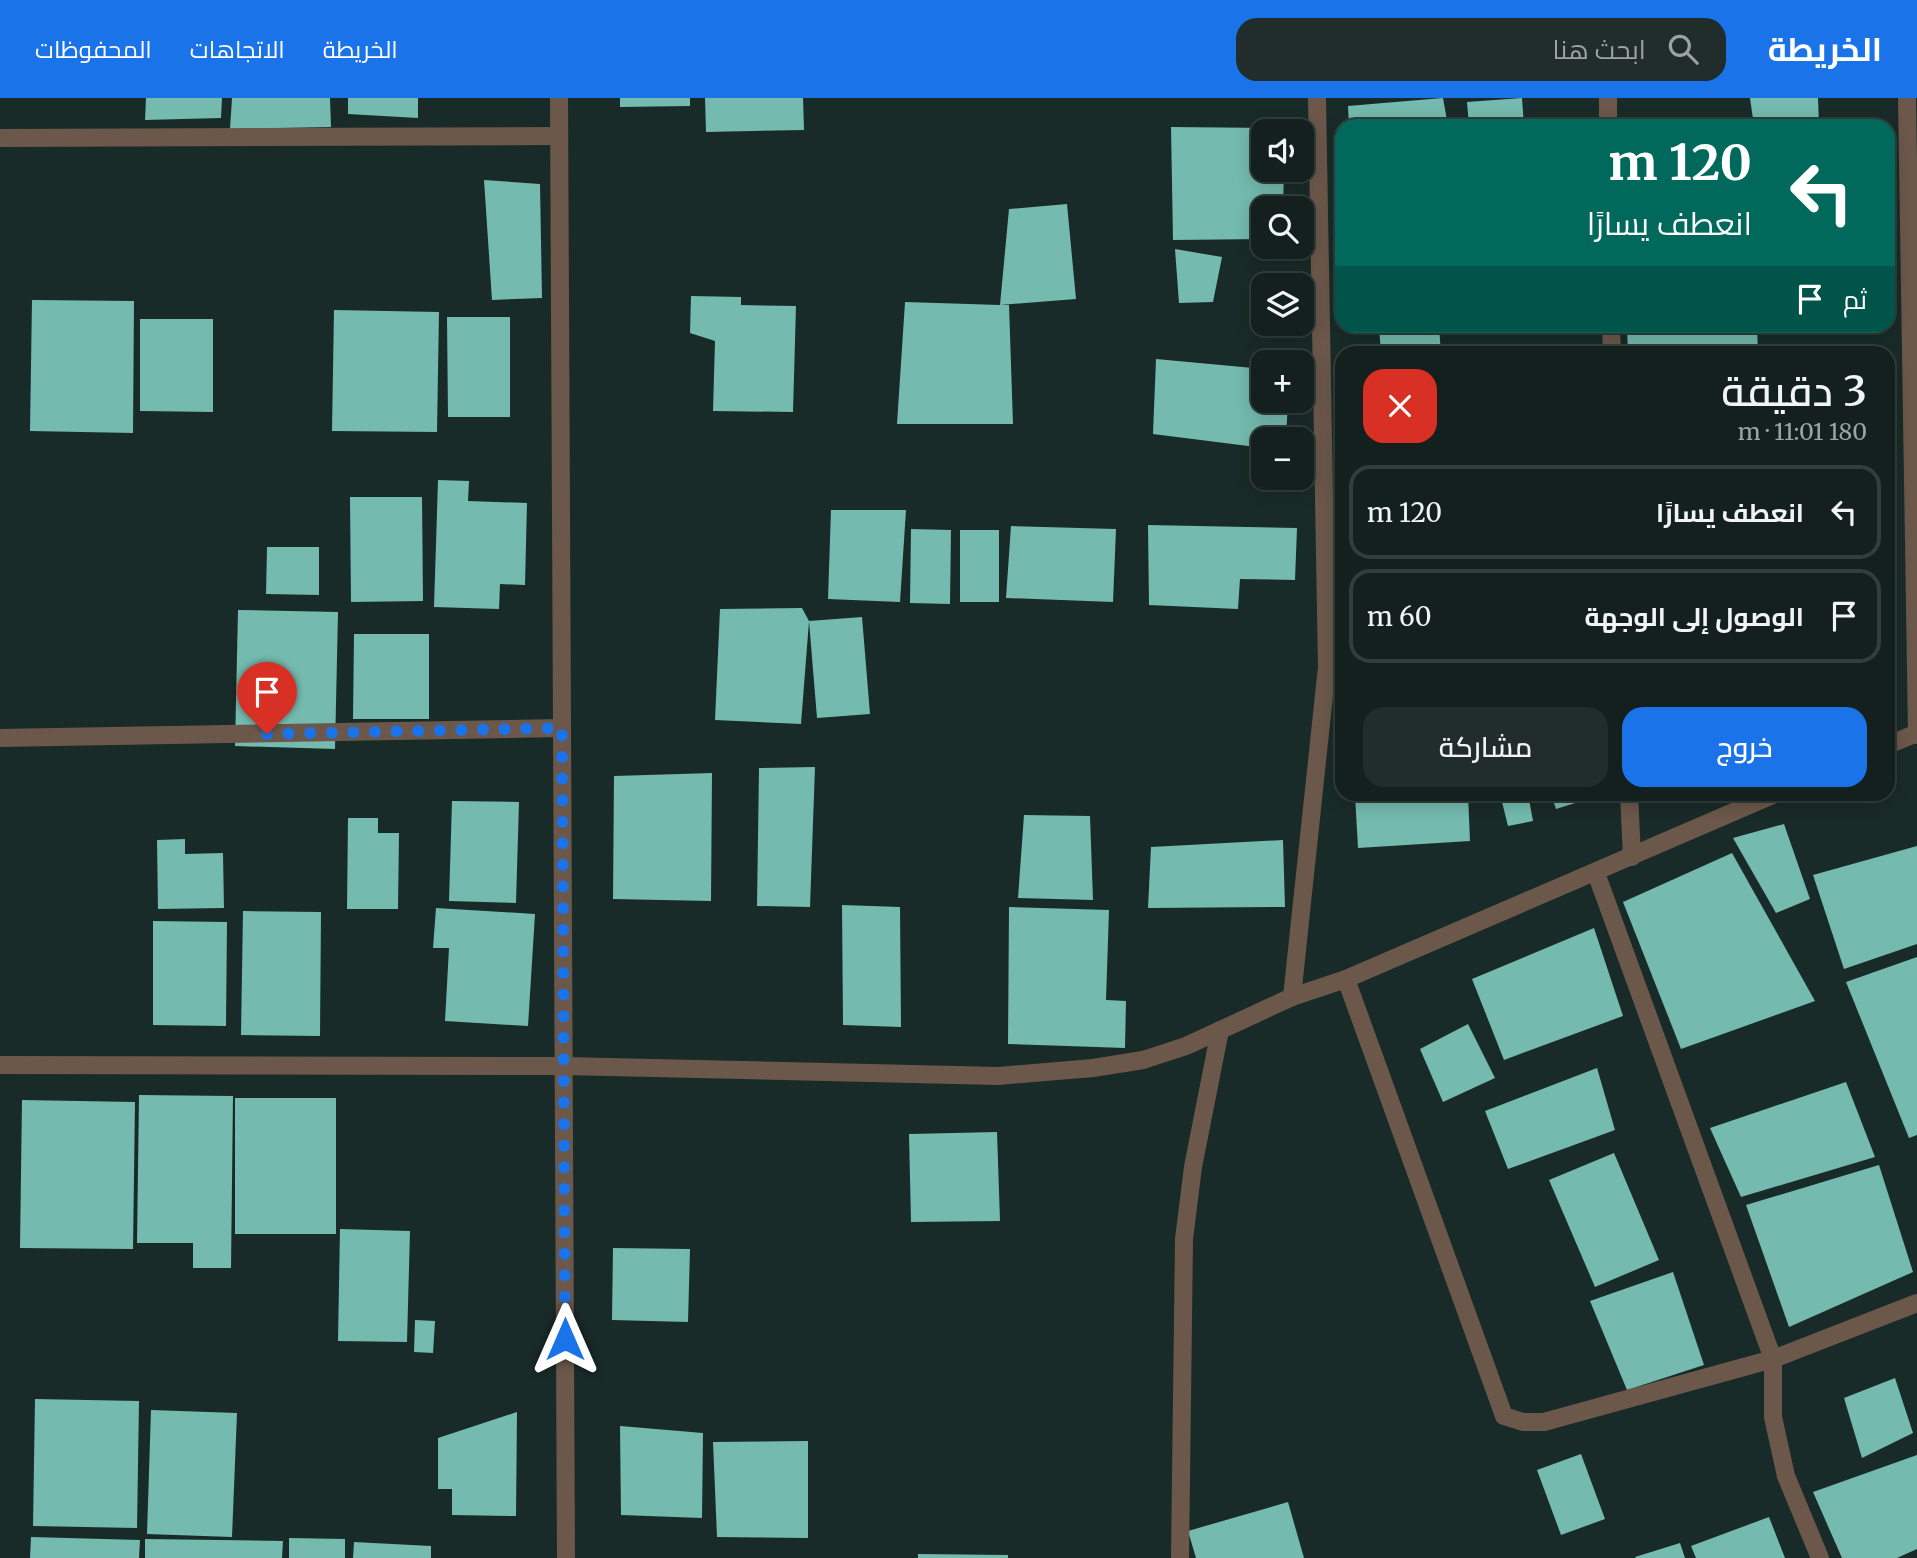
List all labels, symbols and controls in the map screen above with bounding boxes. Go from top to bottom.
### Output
search box [1236,18,1726,81]
text: الخريطة [1768,29,1882,70]
icon: search [1664,30,1702,68]
text: ابحث هنا [1553,33,1646,66]
text: المحفوظات [35,34,152,65]
text: الاتجاهات [190,34,285,65]
text: الخريطة [323,34,398,65]
map controls [1251,119,1314,490]
button: sound [1251,119,1314,182]
text: 120 m [1608,132,1752,193]
icon: left [1776,147,1867,238]
button: search [1251,196,1314,259]
text: انعطف يسارًا [1587,204,1752,244]
button: layers [1251,273,1314,336]
icon: arrive [1791,280,1829,318]
text: ثم [1843,283,1867,316]
button: + [1251,350,1314,413]
text: 3 دقيقة [1721,365,1867,417]
button: close [1363,369,1437,443]
text: 180 m · 11:01 [1738,417,1867,446]
button: − [1251,427,1314,490]
icon: left [1825,493,1863,531]
text: 120 m [1367,496,1442,529]
text: انعطف يسارًا [1656,496,1804,529]
icon: arrive [1825,597,1863,635]
text: 60 m [1367,600,1431,633]
text: الوصول إلى الوجهة [1585,600,1804,633]
pin [237,662,297,734]
icon: arrive [248,673,286,711]
button: مشاركة [1363,707,1608,787]
button: خروج [1622,707,1867,787]
position arrow [528,1302,602,1376]

